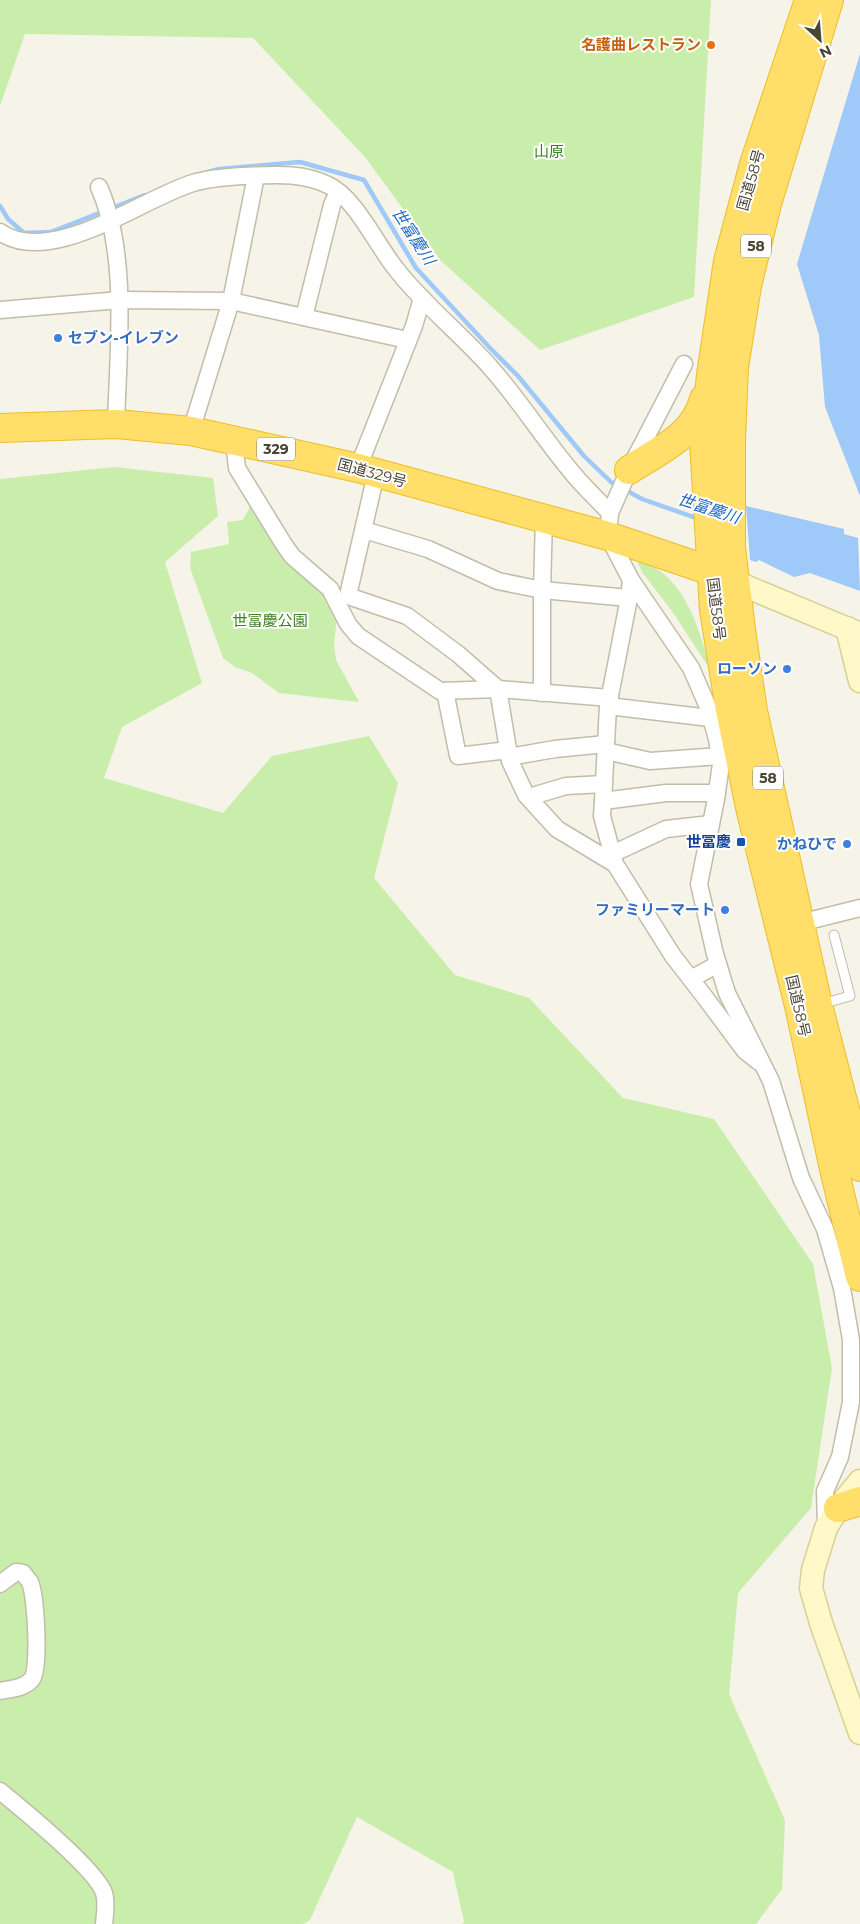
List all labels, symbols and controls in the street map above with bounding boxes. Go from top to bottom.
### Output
north arrow [795,15,845,65]
place label: 名護曲レストラン [581,35,701,54]
marker: 名護曲レストラン [705,39,717,51]
text: N [817,41,835,62]
park label: 山原 [534,142,564,161]
street label: 国道58号 [733,147,768,213]
water label: 世富慶川 [388,204,440,270]
road number: 58 [741,235,771,258]
place label: セブン-イレブン [68,328,179,347]
marker: セブン-イレブン [52,332,64,344]
road number: 329 [257,438,295,460]
street label: 国道329号 [335,454,409,491]
water label: 世富慶川 [675,490,744,528]
street label: 国道58号 [703,576,730,641]
park label: 世冨慶公園 [232,611,308,630]
place label: ローソン [717,659,777,678]
marker: ローソン [781,663,793,675]
road number: 58 [753,766,783,790]
place label: 世冨慶 [686,832,731,851]
place label: かねひで [777,834,837,853]
marker: 世冨慶 [735,836,747,848]
marker: かねひで [841,838,853,850]
place label: ファミリーマート [595,900,715,919]
marker: ファミリーマート [719,904,731,916]
street label: 国道58号 [782,973,815,1039]

